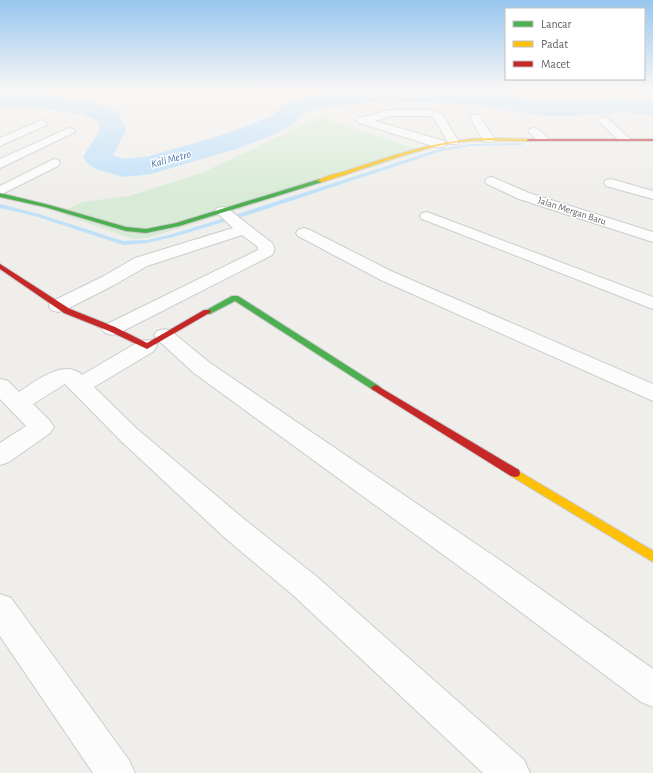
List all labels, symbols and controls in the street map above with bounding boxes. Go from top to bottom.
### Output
legend [505,8,645,80]
text: Lancar [541,18,572,30]
text: Padat [541,38,568,50]
text: Macet [541,58,570,70]
water label: Kali Metro [150,148,193,170]
street label: Jalan Mergan Baru [537,195,607,227]

